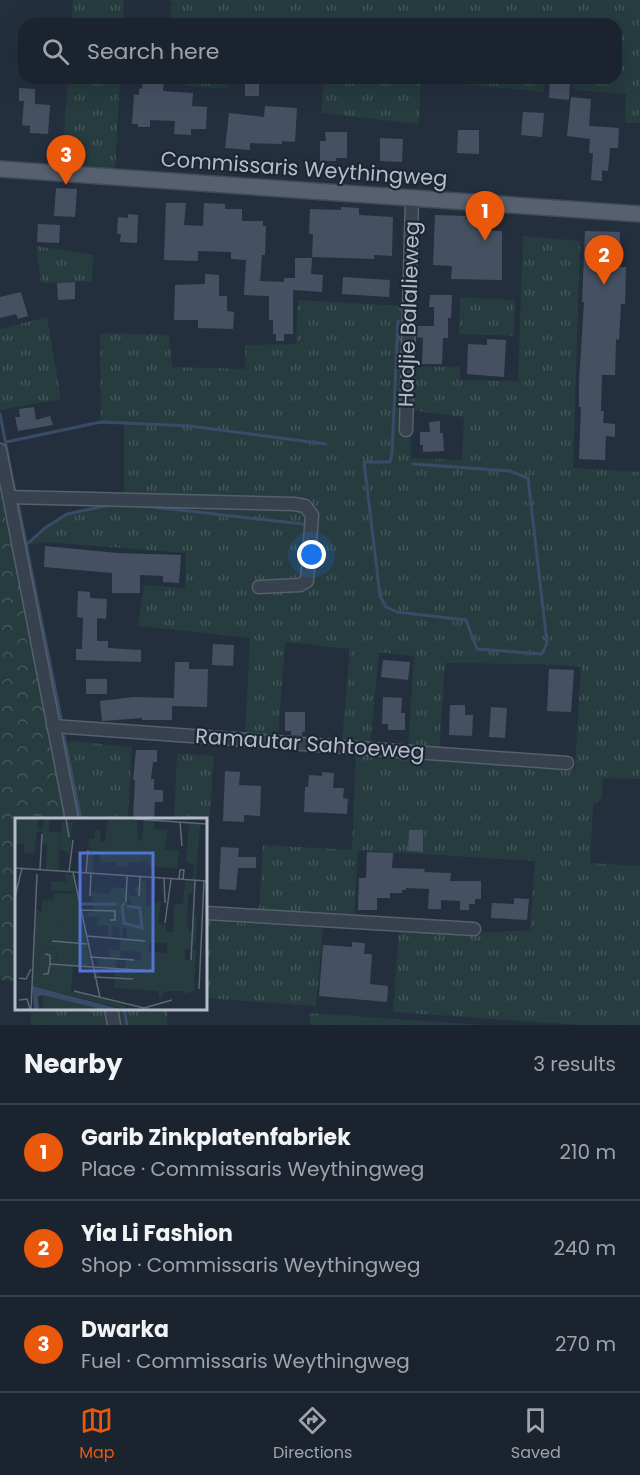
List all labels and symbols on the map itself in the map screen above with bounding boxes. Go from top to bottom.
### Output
pin: 3 [46,136,86,185]
street label: Commissaris Weythingweg [160,144,448,193]
pin: 1 [466,192,504,241]
street label: Hadjie Balalieweg [391,220,426,408]
pin: 2 [584,236,624,285]
your location [297,540,326,569]
street label: Ramautar Sahtoeweg [194,721,426,766]
inset map [15,818,207,1010]

